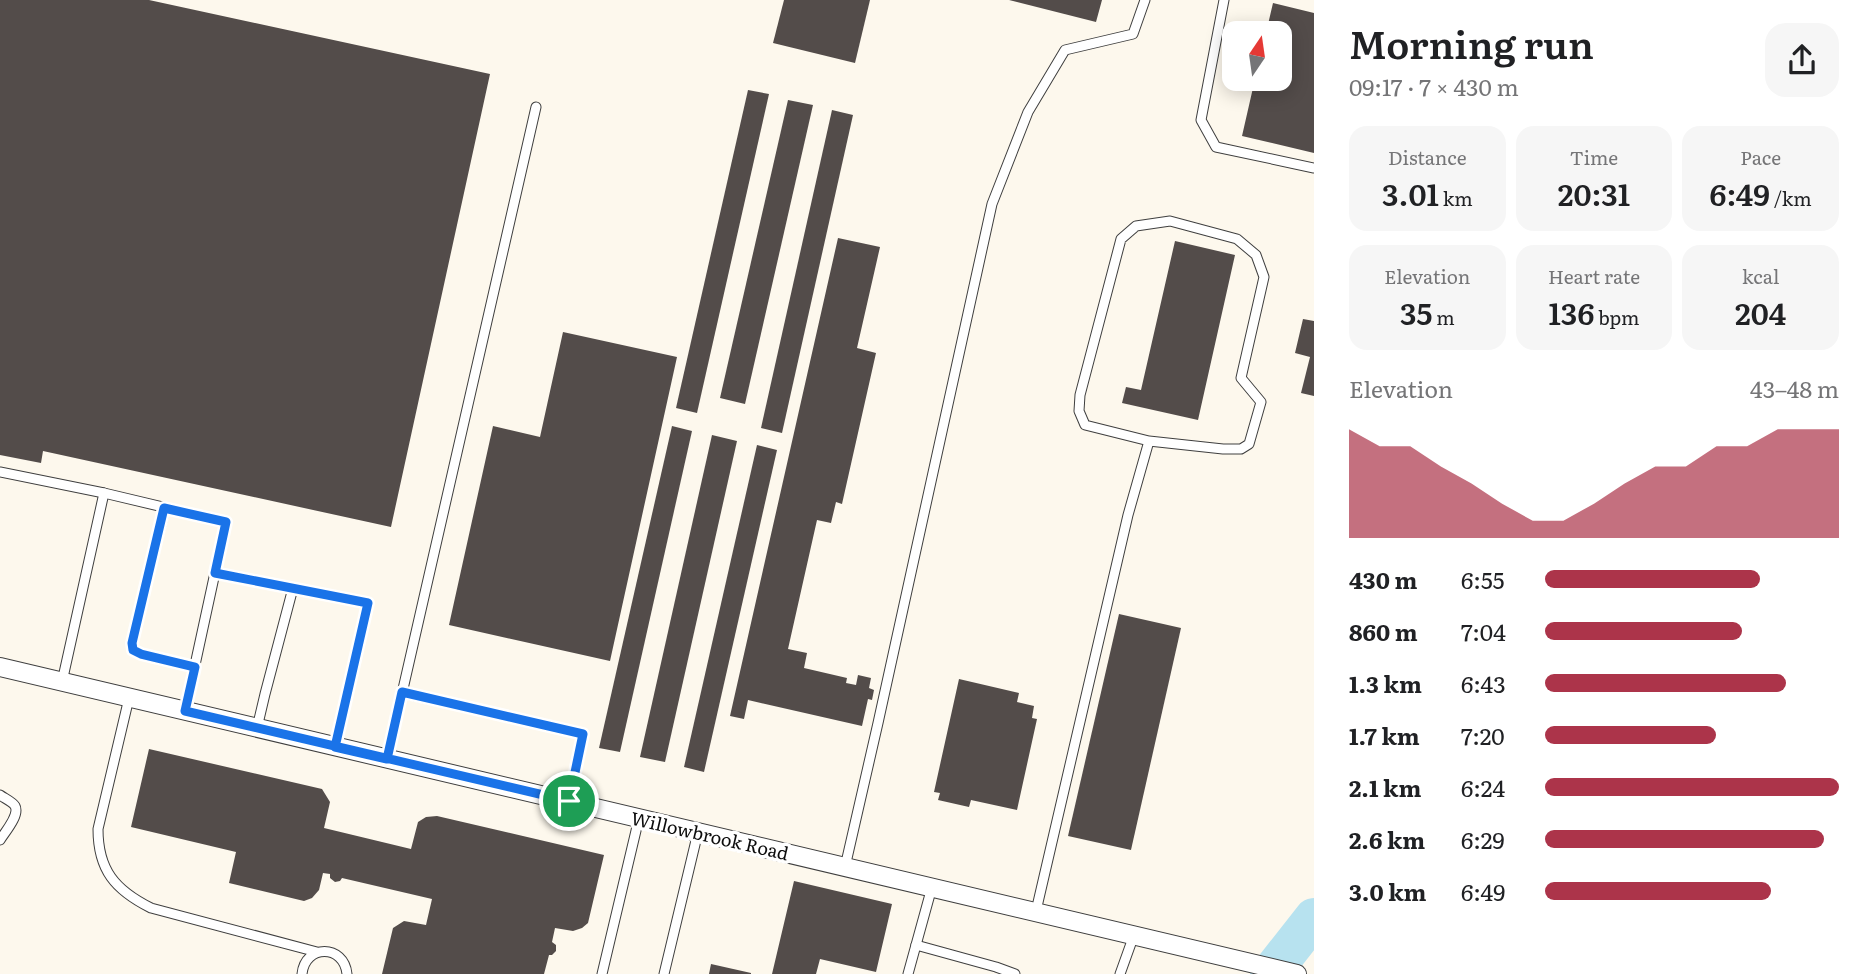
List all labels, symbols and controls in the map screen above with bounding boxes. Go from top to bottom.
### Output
text: Morning run [1349,14,1594,71]
north arrow [1222,21,1292,91]
map controls [1222,21,1292,91]
button: share [1765,23,1839,97]
text: 09:17 · 7 × 430 m [1349,69,1519,103]
text: Distance [1388,143,1467,171]
text: Time [1570,143,1618,171]
text: Pace [1740,143,1781,171]
text: 3.01 [1382,171,1439,215]
text: 20:31 [1558,171,1630,215]
text: 6:49 [1710,171,1770,215]
text: km [1439,184,1473,212]
text: /km [1770,184,1812,212]
text: Elevation [1384,262,1470,290]
text: Heart rate [1548,262,1640,290]
text: kcal [1742,262,1779,290]
text: 35 [1400,290,1432,334]
text: 136 [1549,290,1594,334]
text: 204 [1735,290,1786,334]
text: m [1432,303,1455,331]
text: bpm [1594,303,1639,331]
text: Elevation [1349,371,1453,405]
text: 43–48 m [1750,371,1839,405]
text: 430 m [1349,562,1417,596]
text: 6:55 [1461,562,1504,596]
text: 860 m [1349,614,1418,648]
text: 7:04 [1461,614,1506,648]
text: 1.3 km [1349,666,1422,700]
text: 6:43 [1461,666,1506,700]
text: 1.7 km [1349,718,1420,752]
text: 7:20 [1461,718,1505,752]
text: 2.1 km [1349,770,1421,804]
text: 6:24 [1461,770,1505,804]
pin [539,771,599,831]
icon: arrive [550,782,588,820]
street label: Willowbrook Road [628,804,792,866]
text: 2.6 km [1349,822,1425,856]
text: 6:29 [1461,822,1504,856]
text: 3.0 km [1349,874,1427,908]
text: 6:49 [1461,874,1505,908]

